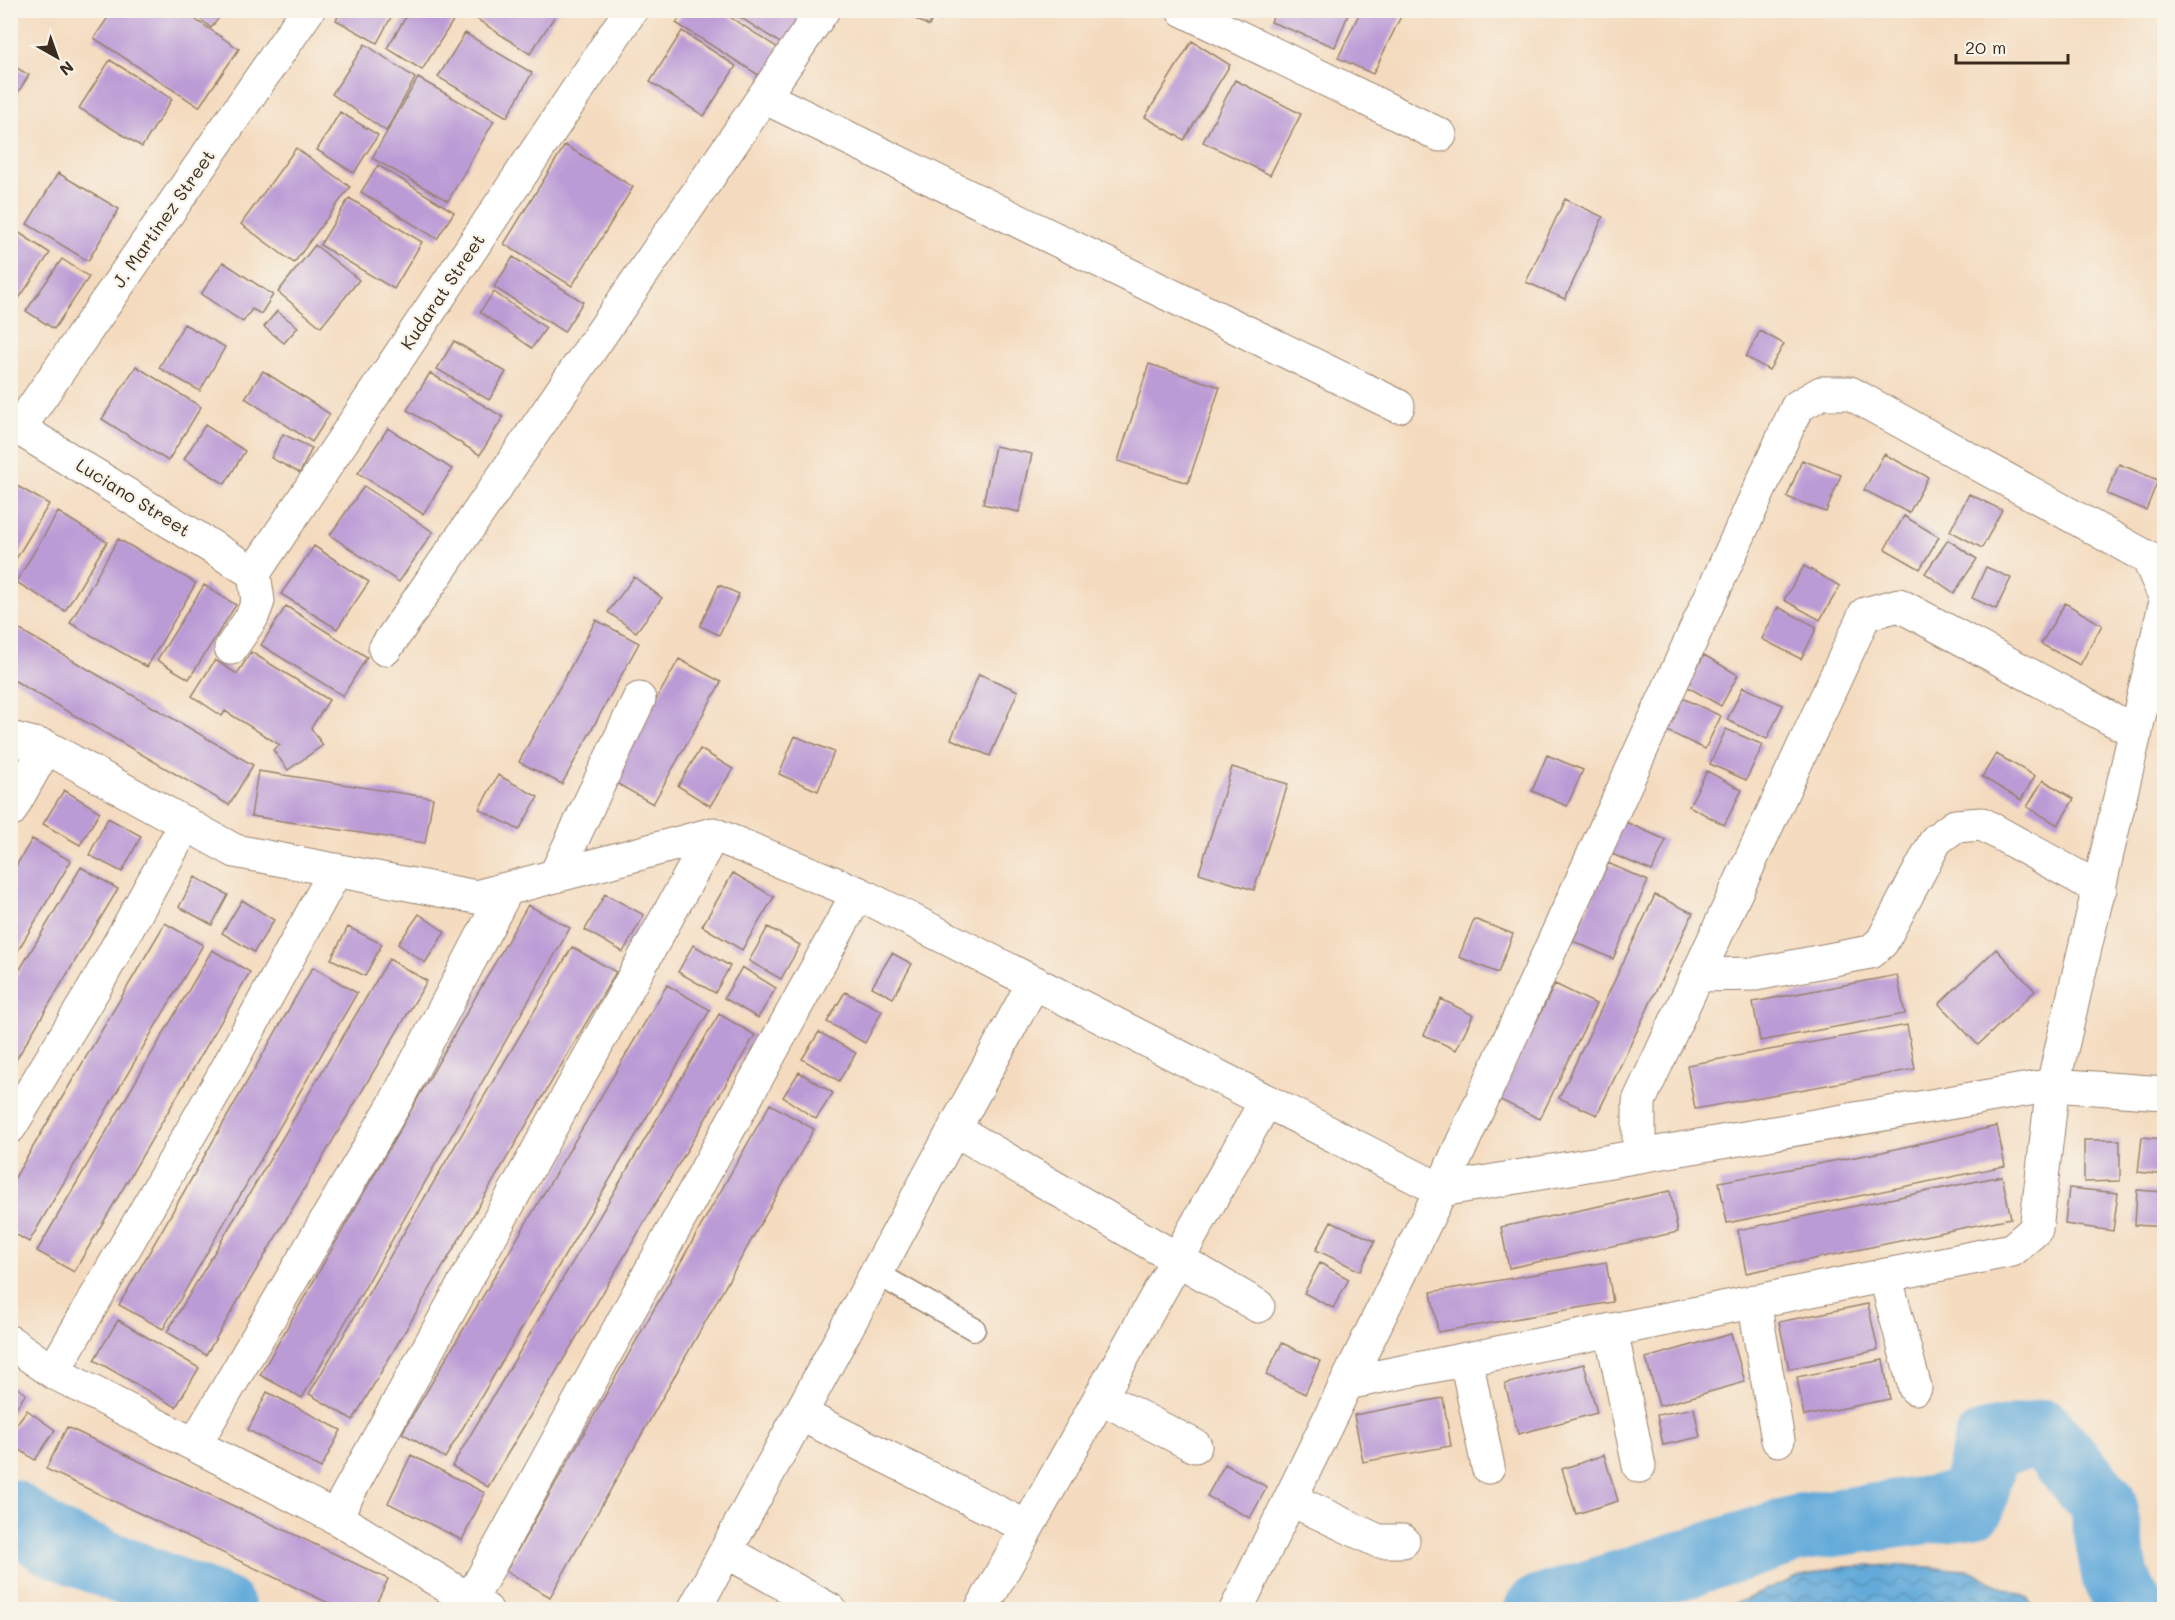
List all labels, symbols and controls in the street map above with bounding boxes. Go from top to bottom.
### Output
north arrow [27,27,87,87]
scale bar [1956,27,2068,65]
text: 20 m [1965,35,2006,59]
text: N [56,57,78,81]
street label: J. Martinez Street [107,145,220,292]
street label: Kudarat Street [395,229,490,354]
street label: Luciano Street [72,452,195,542]

